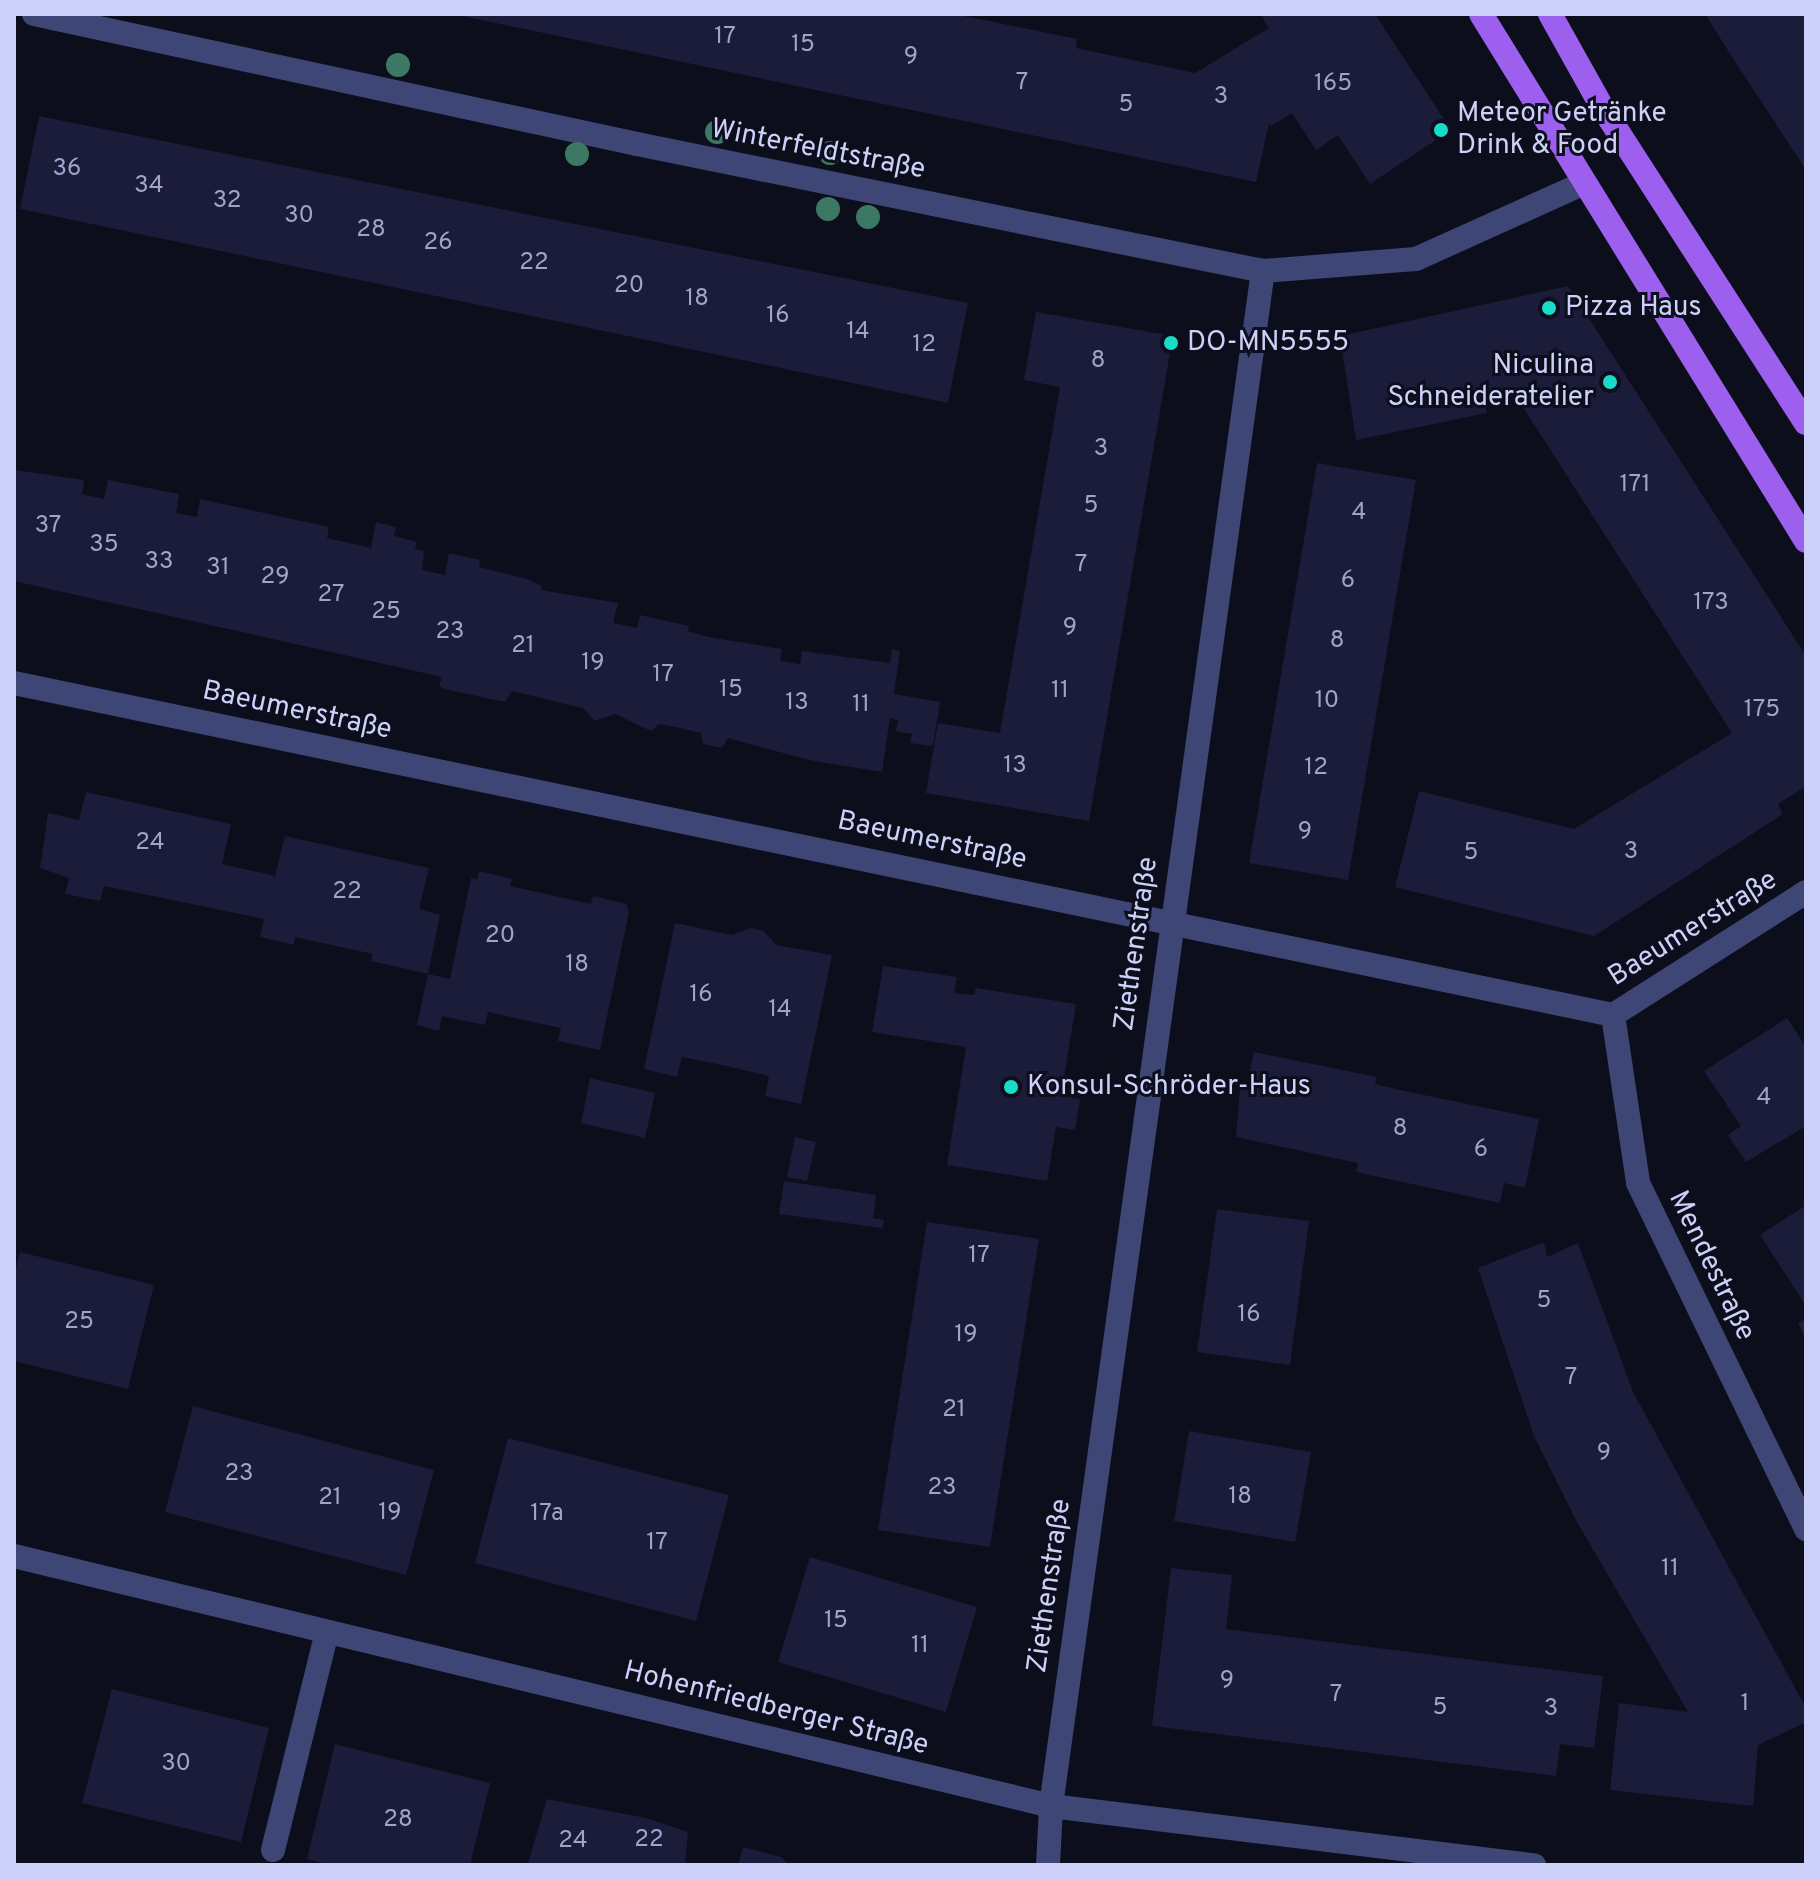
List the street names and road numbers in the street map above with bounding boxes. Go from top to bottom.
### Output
street label: Winterfeldtstraße [708,113,928,187]
street label: Baeumerstraße [199,675,395,747]
street label: Baeumerstraße [834,805,1030,877]
street label: Ziethenstraße [1108,855,1166,1033]
street label: Baeumerstraße [1602,864,1784,994]
street label: Mendestraße [1660,1186,1762,1346]
street label: Ziethenstraße [1021,1497,1079,1675]
street label: Hohenfriedberger Straße [620,1655,932,1763]

